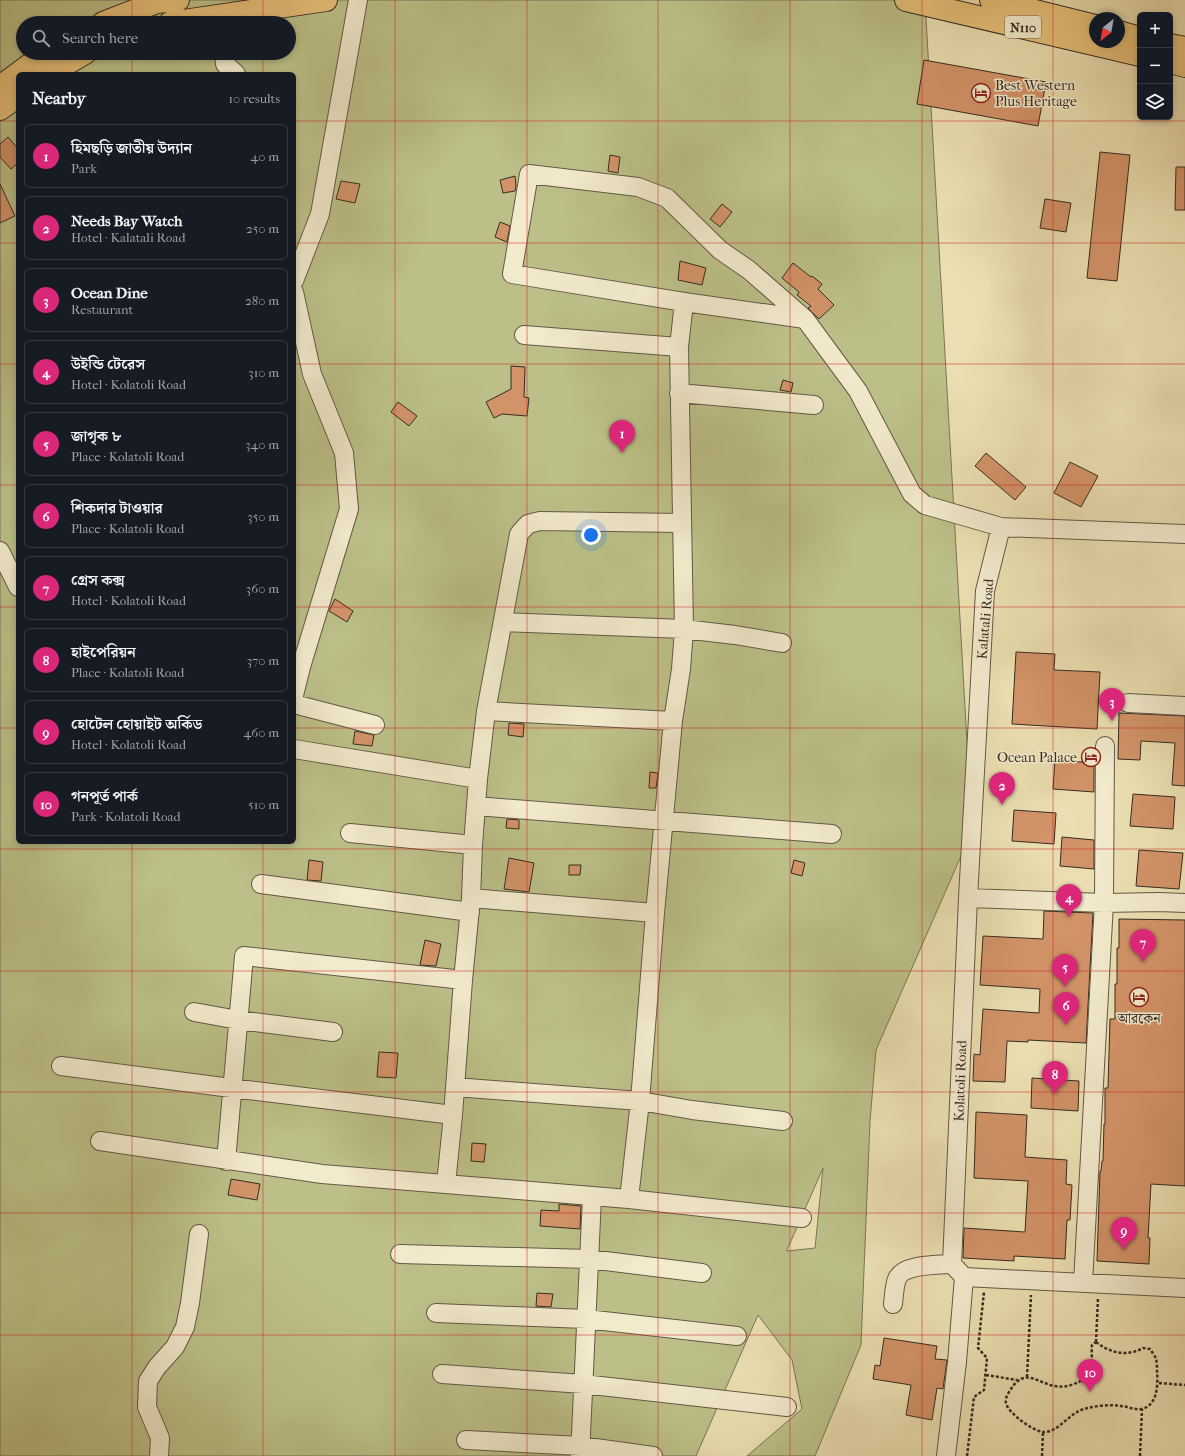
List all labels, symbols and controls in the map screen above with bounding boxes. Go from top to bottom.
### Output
north arrow [1089,12,1125,48]
map controls [1137,12,1173,120]
button: + [1137,12,1173,48]
search box [16,16,296,60]
road number: N110 [1005,16,1041,38]
icon: search [30,27,52,49]
text: Search here [62,29,138,47]
button: − [1137,48,1173,84]
place label: Best Western Plus Heritage [995,77,1077,110]
hotel icon: Best Western Plus Heritage [970,82,992,104]
button: layers [1137,84,1173,120]
text: Nearby [32,88,86,108]
text: 10 results [228,91,280,106]
text: হিমছড়ি জাতীয় উদ্যান [71,139,192,157]
text: 1 [44,149,48,164]
text: 40 m [251,149,279,164]
text: Park [71,161,97,176]
text: Needs Bay Watch [71,212,182,230]
text: 2 [43,221,49,236]
text: 250 m [246,221,279,236]
text: Hotel · Kalatali Road [71,230,186,245]
text: Ocean Dine [71,284,148,302]
text: 3 [43,293,49,308]
text: 280 m [245,293,279,308]
text: Restaurant [71,302,133,317]
text: উইন্ডি টেরেস [71,355,145,373]
text: 4 [42,365,50,380]
text: 310 m [248,365,279,380]
text: Hotel · Kolatoli Road [71,377,186,392]
pin: 1 [609,420,635,453]
text: জাগৃক ৮ [71,427,121,445]
text: 5 [43,437,49,452]
text: 340 m [245,437,279,452]
text: Place · Kolatoli Road [71,449,184,464]
text: শিকদার টাওয়ার [71,499,163,517]
text: 6 [42,509,50,524]
text: 350 m [247,509,279,524]
text: Place · Kolatoli Road [71,521,184,536]
your location [581,525,601,545]
text: গ্রেস কক্স [71,571,125,589]
street label: Kalatali Road [974,578,998,660]
text: 7 [43,581,49,596]
text: 360 m [246,581,279,596]
text: Hotel · Kolatoli Road [71,593,186,608]
text: হাইপেরিয়ন [71,643,136,661]
text: 8 [43,653,49,668]
text: 370 m [247,653,279,668]
text: Place · Kolatoli Road [71,665,184,680]
pin: 3 [1099,688,1125,721]
text: হোটেল হোয়াইট অর্কিড [71,715,202,733]
text: 9 [43,725,49,740]
text: 460 m [244,725,279,740]
text: Hotel · Kolatoli Road [71,737,186,752]
hotel icon: Ocean Palace [1080,746,1102,768]
place label: Ocean Palace [997,749,1077,766]
pin: 2 [989,772,1015,805]
text: গনপূর্ত পার্ক [71,787,138,805]
text: 10 [40,797,52,812]
text: 510 m [248,797,279,812]
text: Park · Kolatoli Road [71,809,181,824]
pin: 4 [1056,884,1082,917]
pin: 7 [1130,929,1156,962]
pin: 5 [1052,954,1078,987]
hotel icon: আরকেন [1128,986,1150,1008]
pin: 6 [1053,992,1079,1025]
place label: আরকেন [1116,1010,1161,1027]
street label: Kolatoli Road [951,1040,970,1122]
pin: 8 [1042,1061,1068,1094]
pin: 9 [1111,1217,1137,1250]
pin: 10 [1077,1359,1103,1392]

